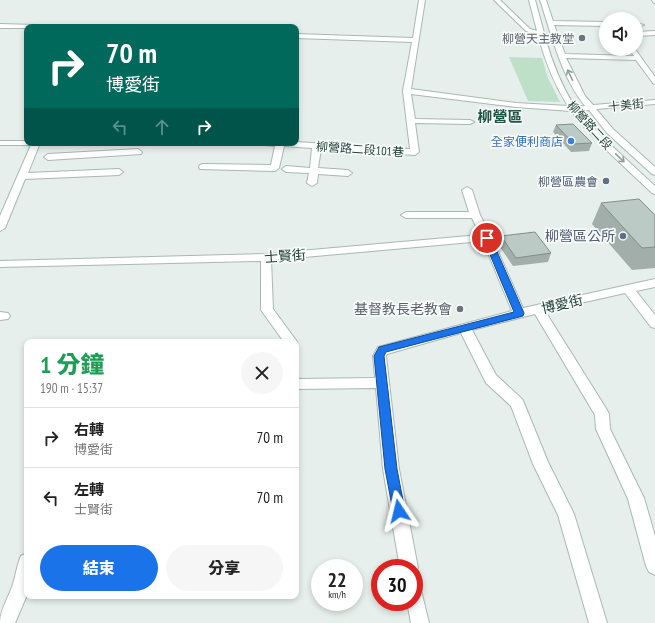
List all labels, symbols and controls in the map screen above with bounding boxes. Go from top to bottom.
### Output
map controls [599,12,643,56]
button: sound [599,12,643,56]
place label: 柳營天主教堂 [502,31,574,46]
marker: 柳營天主教堂 [577,33,587,43]
text: 70 m [106,34,157,71]
icon: right [40,40,92,92]
one-way arrow [566,69,573,81]
text: 博愛街 [106,73,160,96]
street label: 十美街 [607,96,645,114]
street label: 柳營路二段 [564,98,616,152]
district label: 柳營區 [477,107,523,126]
icon: left [109,116,131,138]
icon: ahead [151,116,173,138]
icon: right [193,116,215,138]
place label: 全家便利商店 [491,134,563,149]
marker: 全家便利商店 [566,136,576,146]
street label: 柳營路二段101巷 [315,138,405,160]
one-way arrow [615,153,625,162]
place label: 柳營區農會 [538,174,598,189]
marker: 柳營區農會 [601,176,611,186]
pin [470,221,504,255]
icon: arrive [476,227,498,249]
place label: 柳營區公所 [545,227,615,245]
marker: 柳營區公所 [618,231,628,241]
street label: 士賢街 [263,246,307,266]
street label: 博愛街 [540,291,584,317]
place label: 基督教長老教會 [354,300,452,318]
marker: 基督教長老教會 [455,304,465,314]
text: 1 分鐘 [40,349,104,380]
button: close [241,352,283,394]
text: 190 m · 15:37 [40,380,103,397]
text: 右轉 [74,420,104,439]
icon: right [40,427,62,449]
text: 70 m [257,428,283,447]
text: 博愛街 [74,441,113,458]
text: 左轉 [74,480,104,499]
icon: left [40,487,62,509]
text: 70 m [257,488,283,507]
position arrow [378,490,420,532]
text: 士賢街 [74,501,113,518]
button: 結束 [40,545,158,591]
button: 分享 [166,545,283,591]
speed limit sign: 30 [371,559,423,611]
text: 22 [327,567,347,593]
text: km/h [328,588,346,601]

